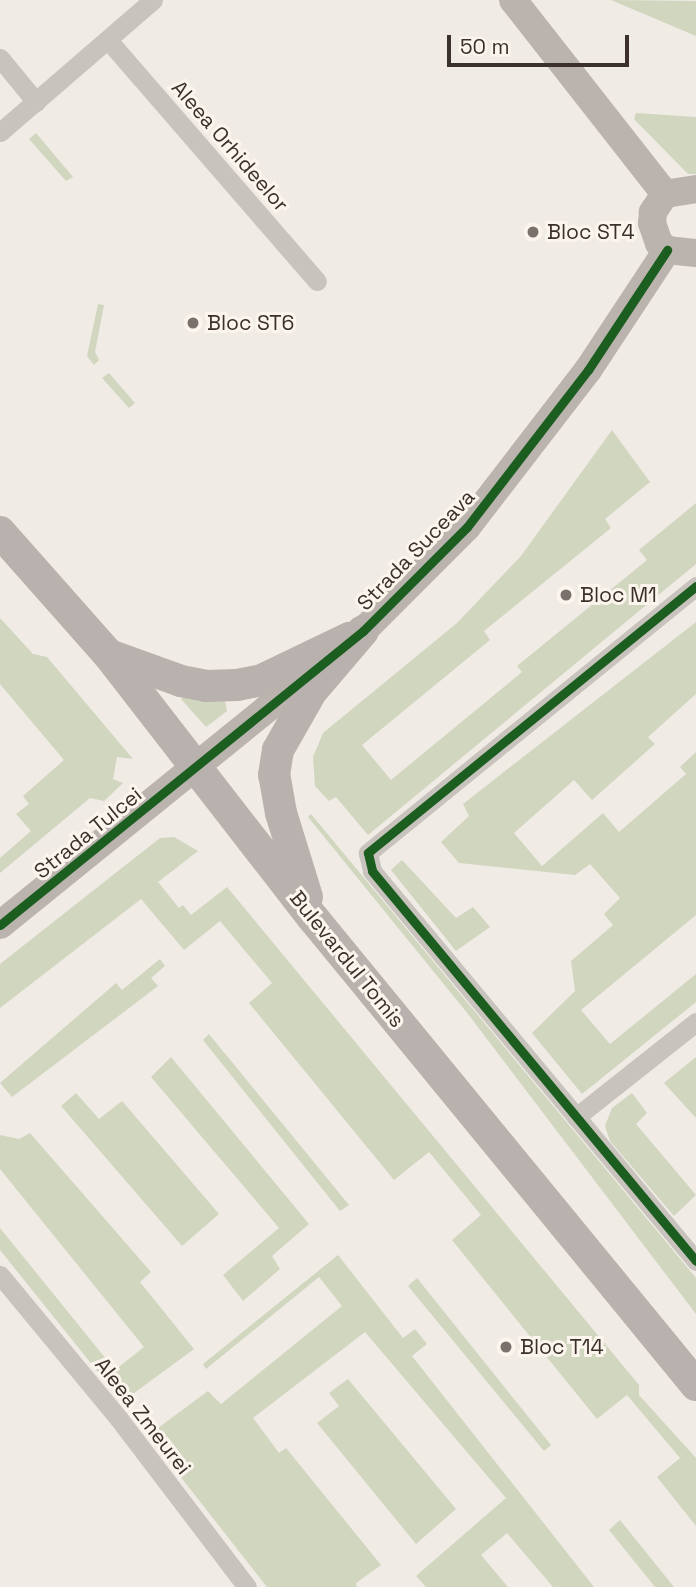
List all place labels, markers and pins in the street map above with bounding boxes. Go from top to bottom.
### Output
place label: Bloc ST4 [547,219,635,245]
marker: Bloc ST4 [525,224,541,240]
place label: Bloc ST6 [207,310,294,336]
marker: Bloc ST6 [185,315,201,331]
place label: Bloc M1 [580,582,657,608]
marker: Bloc M1 [558,587,574,603]
place label: Bloc T14 [520,1334,604,1360]
marker: Bloc T14 [498,1339,514,1355]

